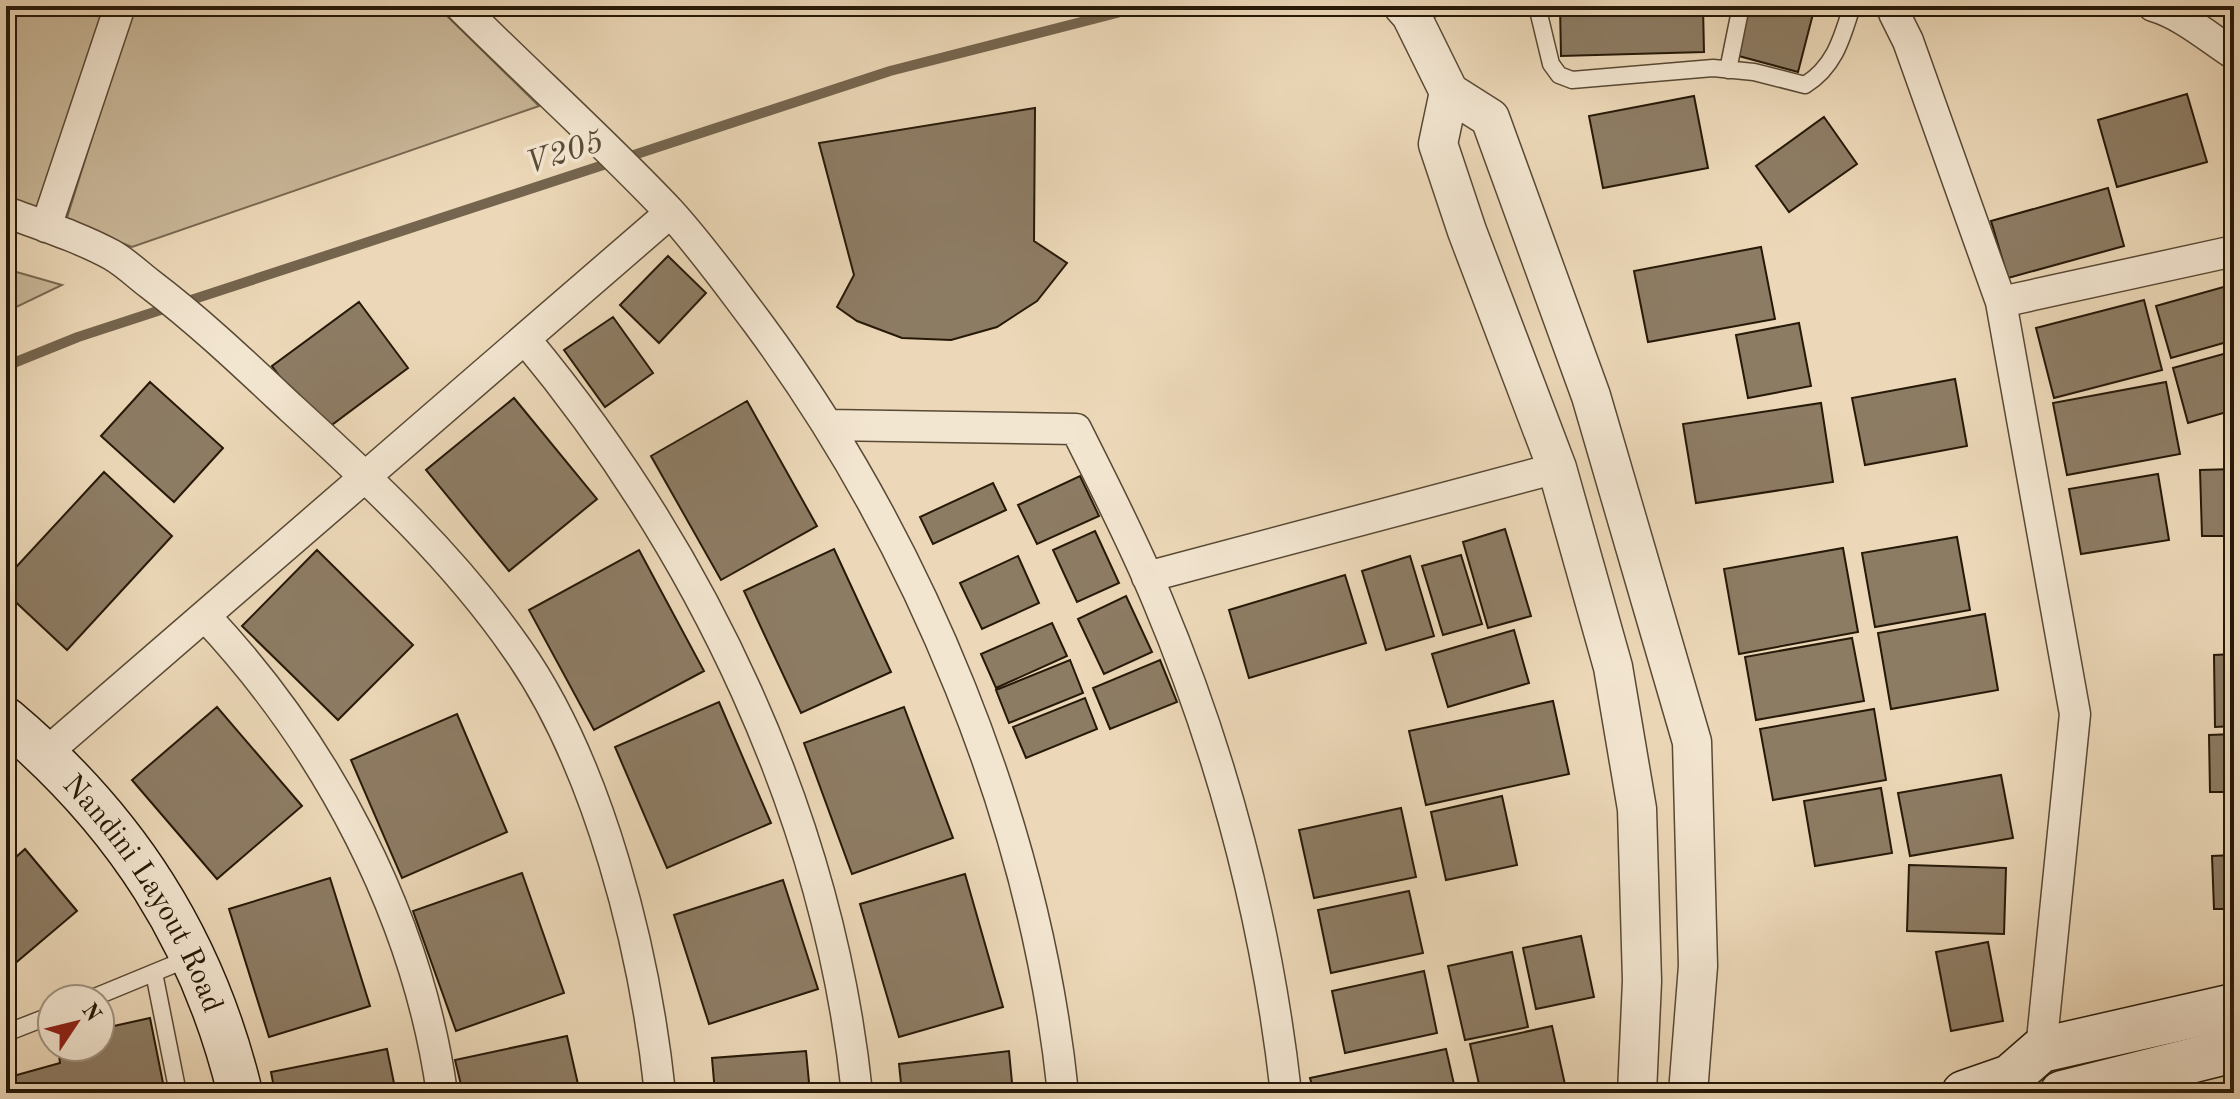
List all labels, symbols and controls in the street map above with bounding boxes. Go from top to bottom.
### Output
water label: V205 [522,126,608,181]
street label: Nandini Layout Road [52,769,228,1023]
north arrow [36,983,116,1063]

